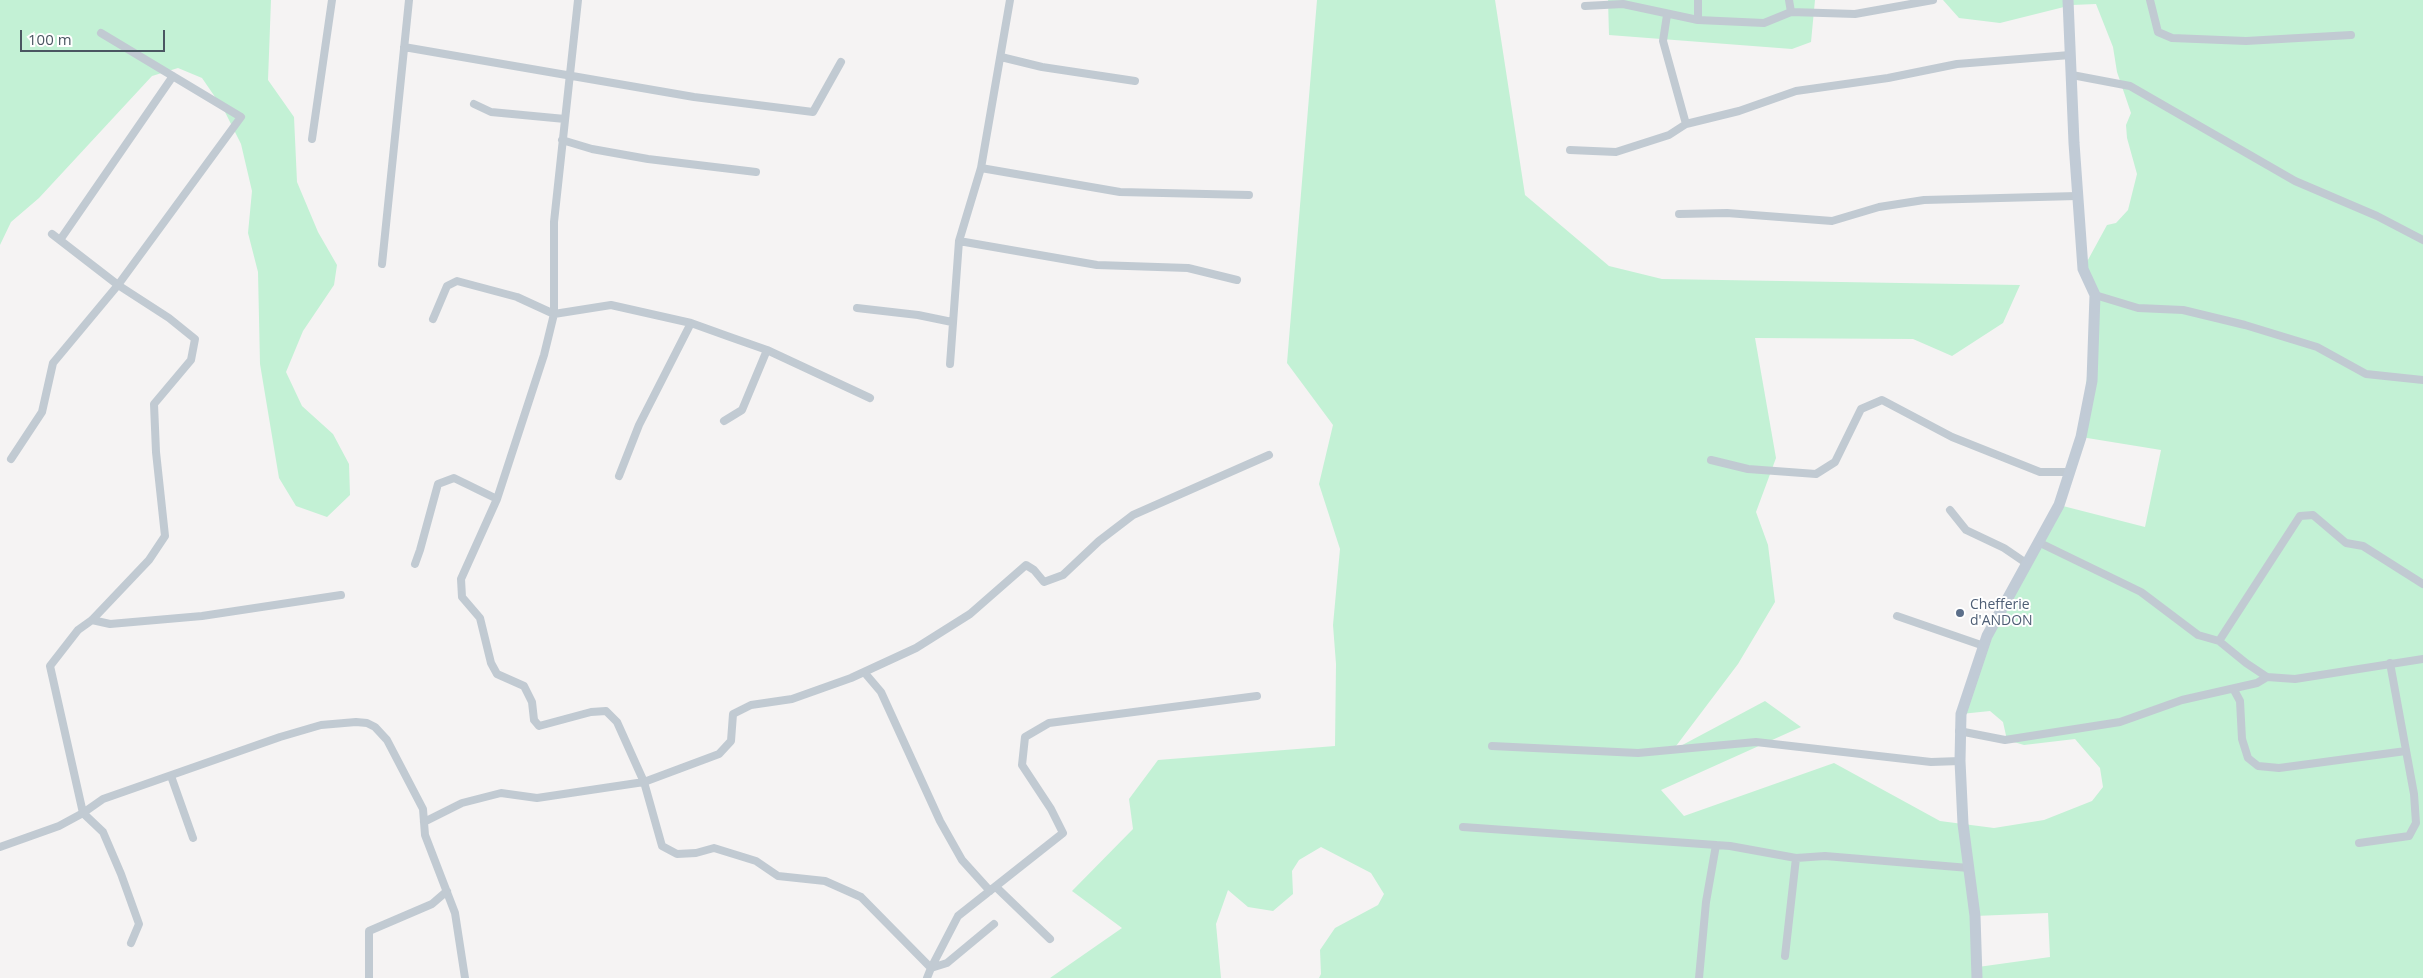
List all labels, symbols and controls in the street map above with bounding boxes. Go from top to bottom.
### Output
scale bar [22,20,168,52]
text: 100 m [28,29,72,49]
place label: Chefferie d'ANDON [1970,597,2033,630]
marker: Chefferie d'ANDON [1954,607,1966,619]

